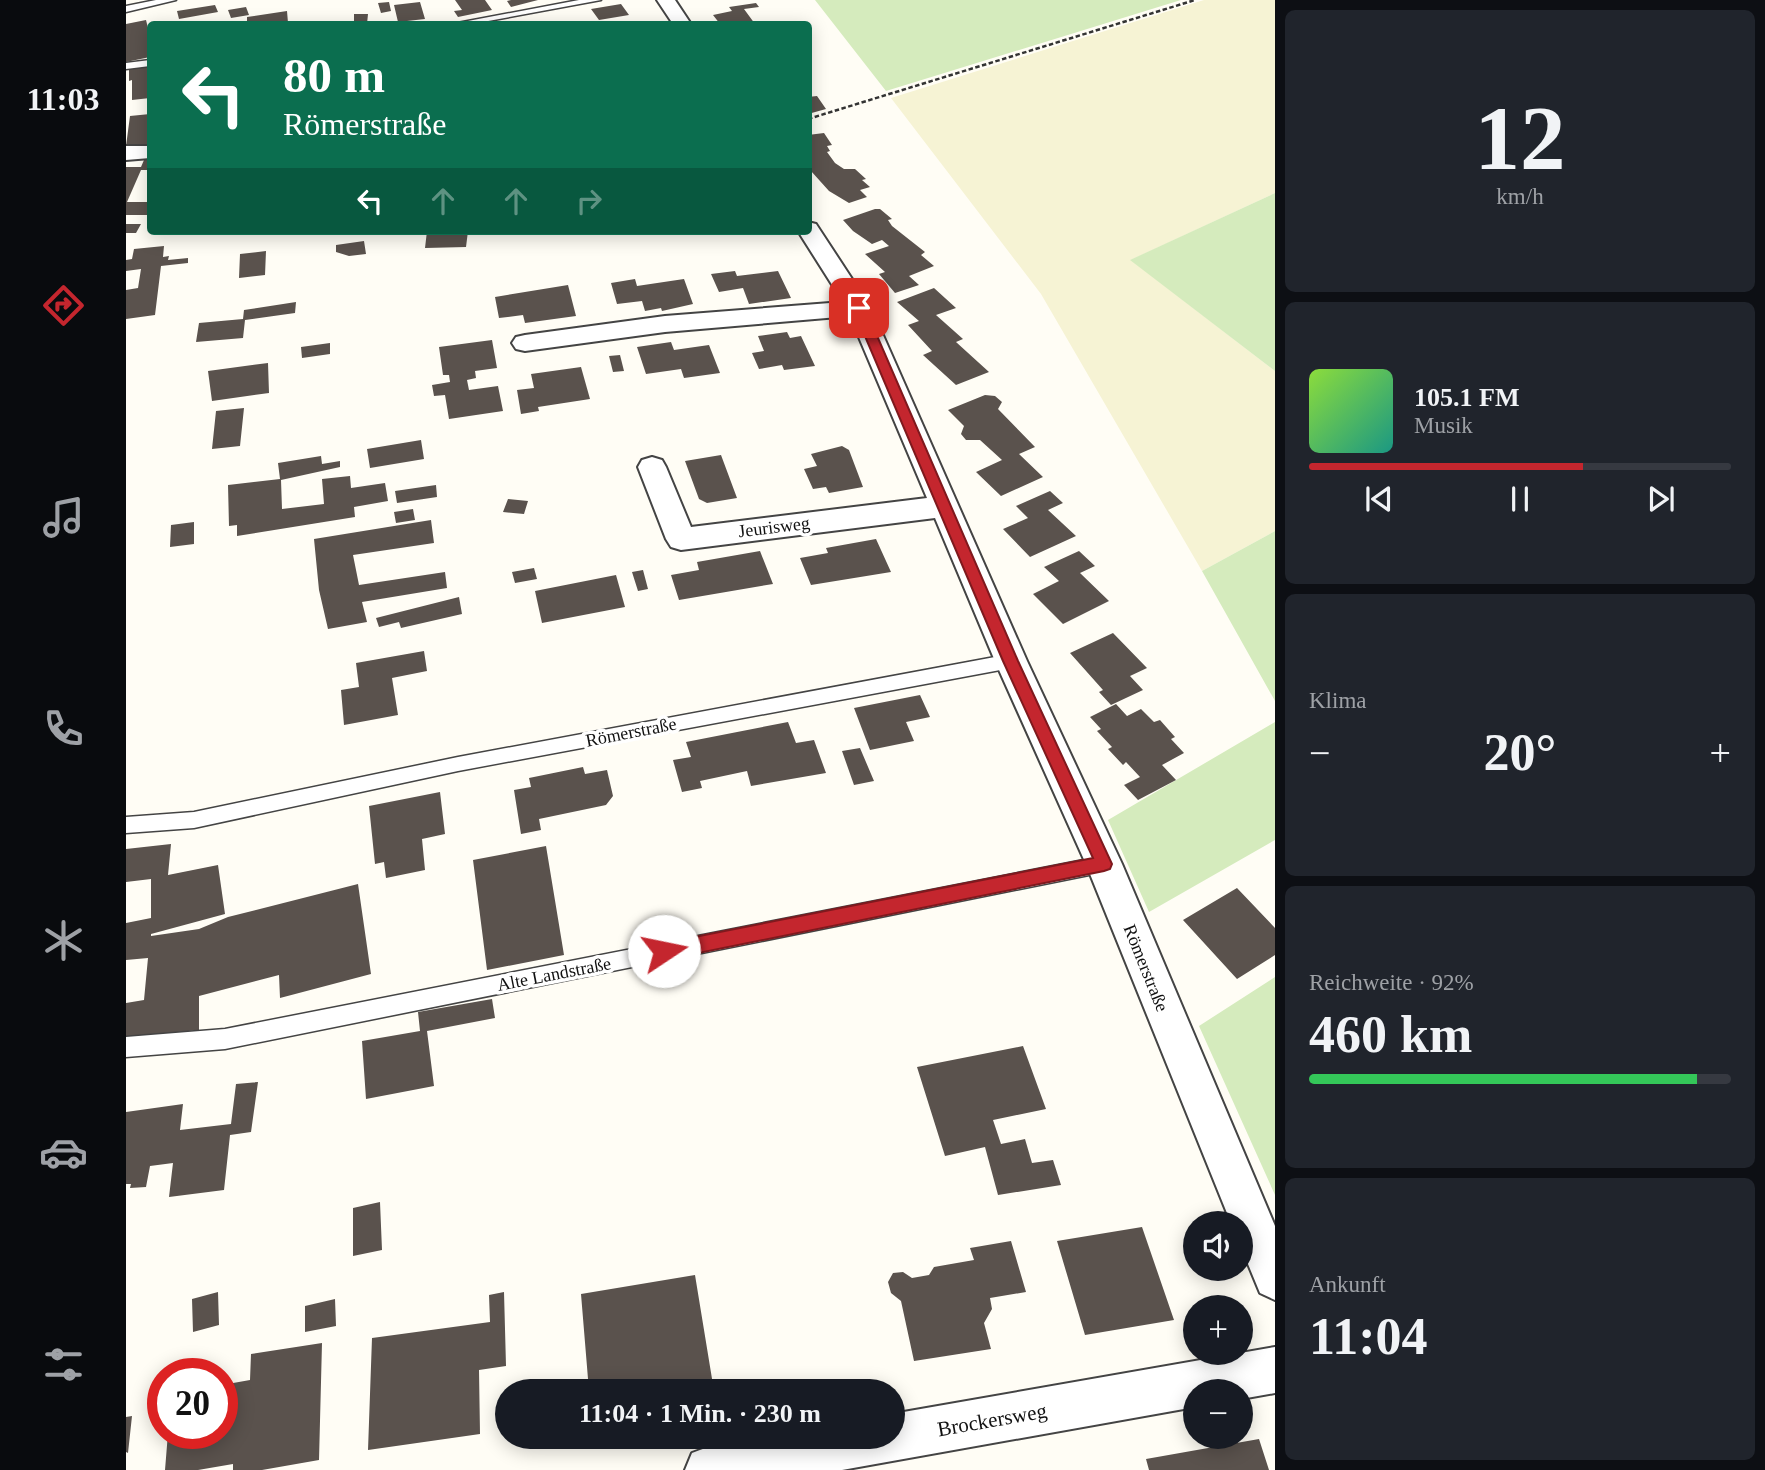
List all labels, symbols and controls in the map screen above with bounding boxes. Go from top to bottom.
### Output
text: 80 m [283,48,385,103]
icon: left [168,49,259,140]
text: 11:03 [27,81,99,117]
text: 12 [1475,88,1566,189]
text: Römerstraße [283,106,447,142]
icon: left [351,182,389,220]
icon: ahead [424,182,462,220]
icon: ahead [497,182,535,220]
icon: right [570,182,608,220]
text: km/h [1496,184,1544,209]
pin [829,278,889,338]
icon: directions [39,281,88,330]
icon: arrive [840,289,878,327]
text: 105.1 FM [1414,383,1519,412]
text: Musik [1414,413,1473,438]
icon: previous [1360,480,1398,518]
icon: pause [1501,480,1539,518]
icon: next [1642,480,1680,518]
icon: music [39,493,88,542]
street label: Jeurisweg [737,513,811,541]
text: Klima [1309,688,1367,713]
icon: phone [39,704,88,753]
street label: Römerstraße [584,713,678,751]
text: 20° [1484,724,1556,781]
text: − [1309,732,1330,774]
text: + [1710,732,1731,774]
position arrow [627,914,701,988]
icon: climate [39,916,88,965]
street label: Römerstraße [1120,922,1173,1014]
street label: Alte Landstraße [495,953,613,995]
text: Reichweite · 92% [1309,970,1474,995]
text: 460 km [1309,1006,1472,1063]
icon: car [39,1128,88,1177]
map controls [1183,1211,1253,1449]
button: sound [1183,1211,1253,1281]
text: Ankunft [1309,1272,1386,1297]
button: + [1183,1295,1253,1365]
text: 11:04 [1309,1308,1427,1365]
icon: filters [39,1340,88,1389]
speed limit sign: 20 [147,1358,238,1449]
button: − [1183,1379,1253,1449]
street label: Brockersweg [935,1398,1049,1441]
text: 11:04 · 1 Min. · 230 m [579,1399,821,1428]

